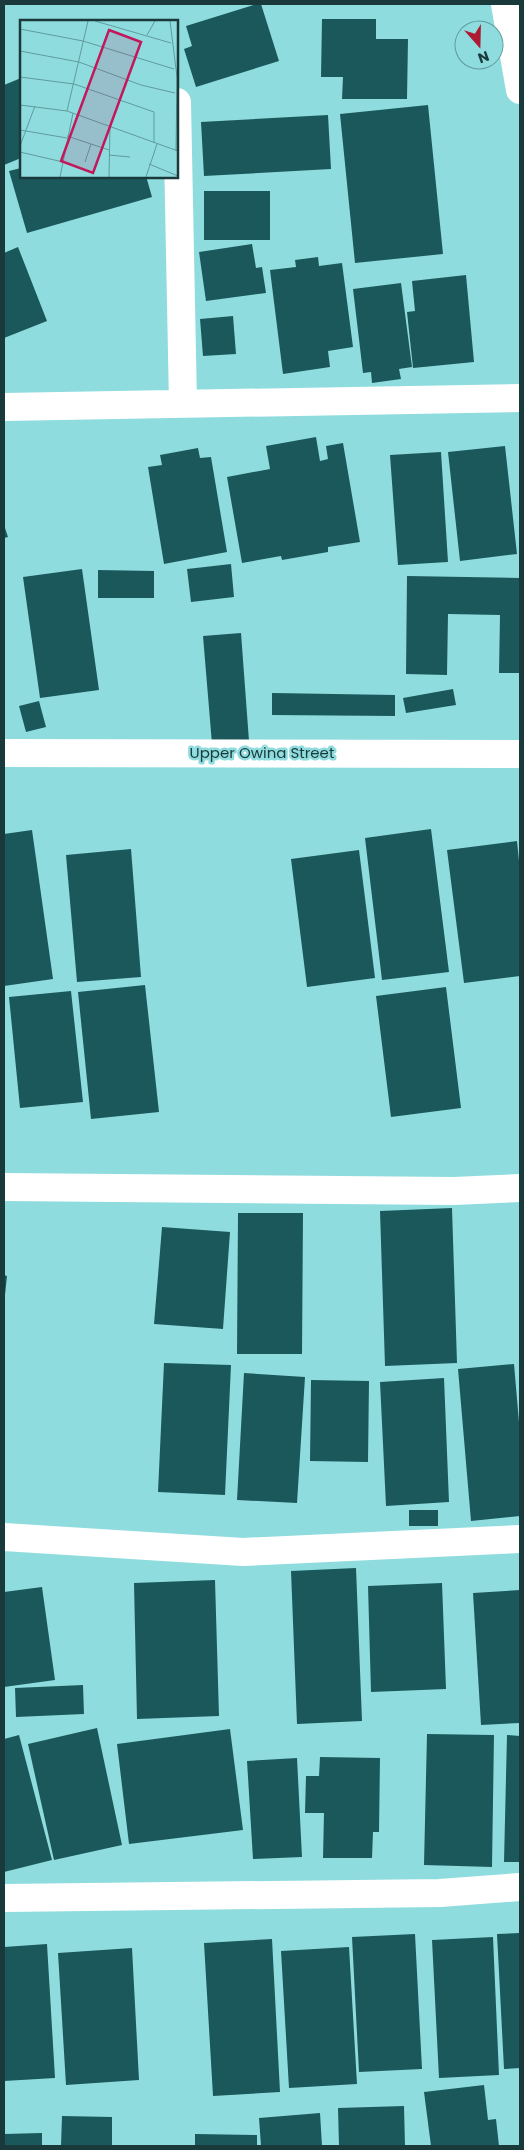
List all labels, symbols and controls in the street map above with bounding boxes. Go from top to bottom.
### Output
inset map [20,20,178,178]
north arrow [454,20,504,70]
text: N [475,46,492,68]
street label: Upper Owina Street [190,742,334,763]

